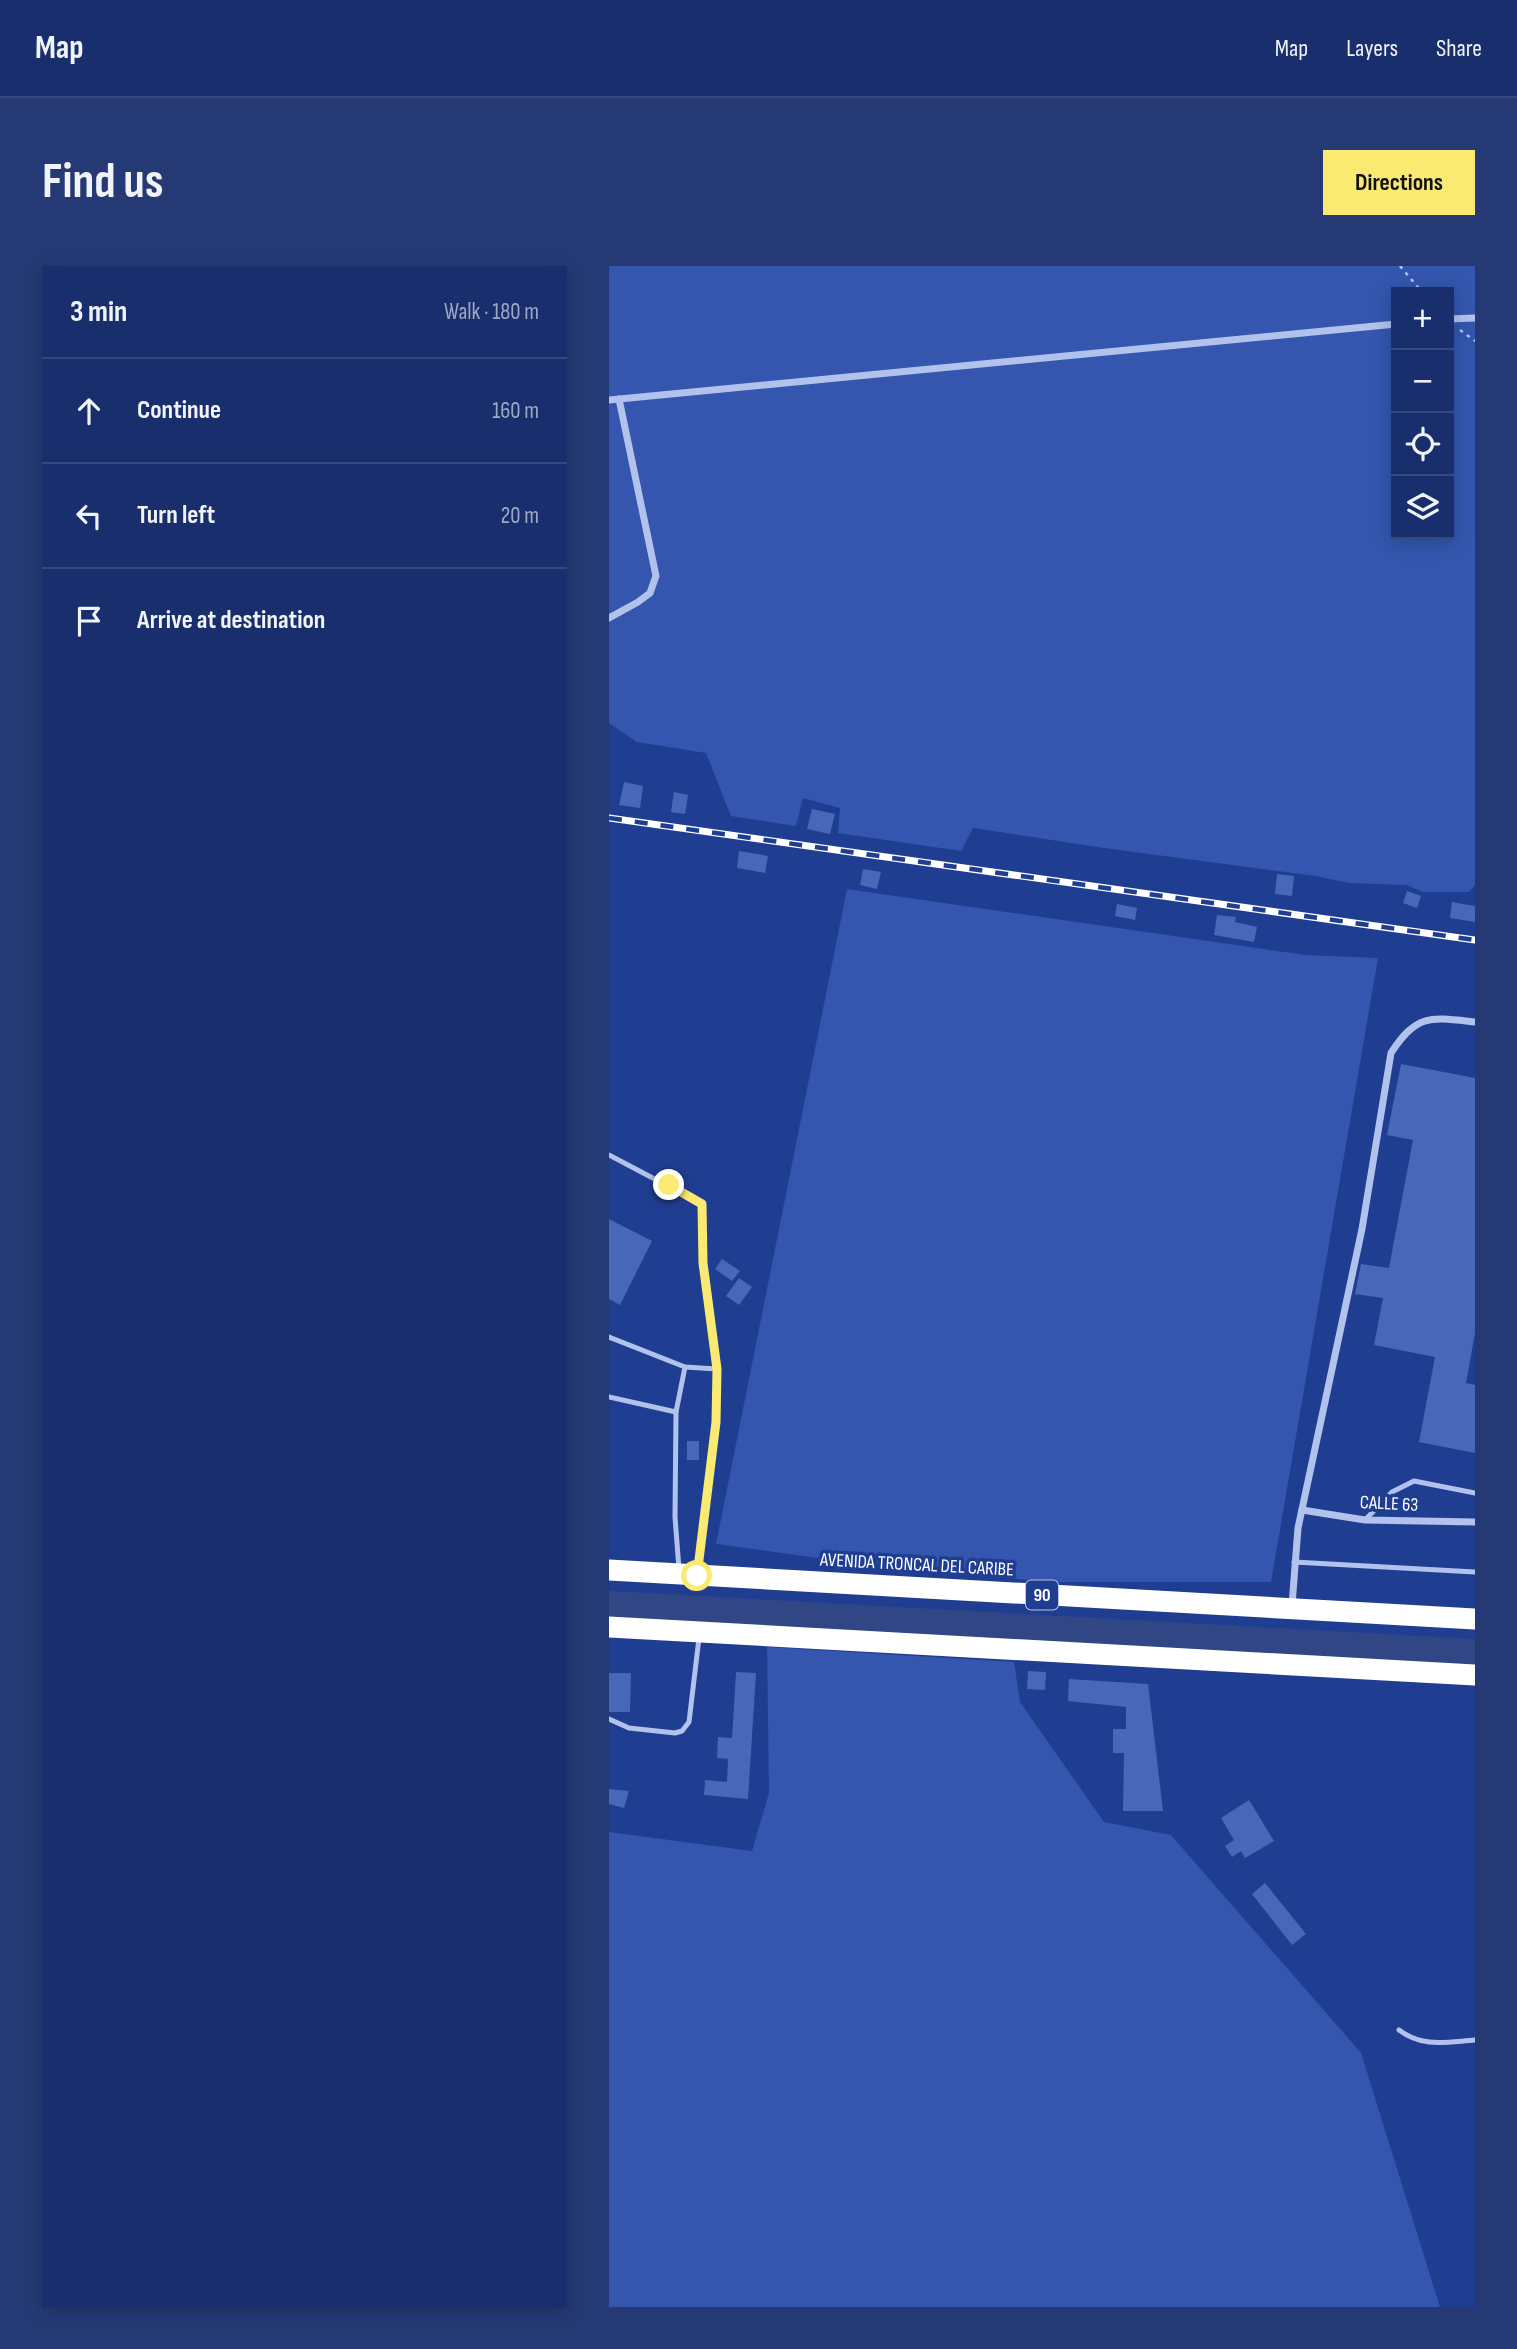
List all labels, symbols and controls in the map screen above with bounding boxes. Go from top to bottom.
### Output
text: Map [35,28,84,68]
text: Map [1275,34,1308,63]
text: Layers [1346,34,1398,63]
text: Share [1436,34,1482,63]
button: Directions [1323,150,1475,215]
text: Find us [42,153,164,212]
map controls [1391,287,1454,539]
button: + [1391,287,1454,350]
text: 3 min [70,294,127,330]
text: Walk · 180 m [444,298,539,326]
button: − [1391,350,1454,413]
icon: ahead [70,392,108,430]
text: Continue [137,395,221,426]
text: 160 m [492,397,539,425]
button: locate [1391,413,1454,476]
button: layers [1391,476,1454,539]
icon: left [70,497,108,535]
text: Turn left [137,500,215,531]
text: 20 m [501,502,539,530]
icon: arrive [70,602,108,640]
text: Arrive at destination [137,605,325,636]
route end [653,1169,684,1200]
street label: CALLE 63 [1359,1491,1419,1517]
street label: AVENIDA TRONCAL DEL CARIBE [818,1548,1015,1582]
route start [681,1560,712,1591]
road number: 90 [1026,1580,1058,1610]

